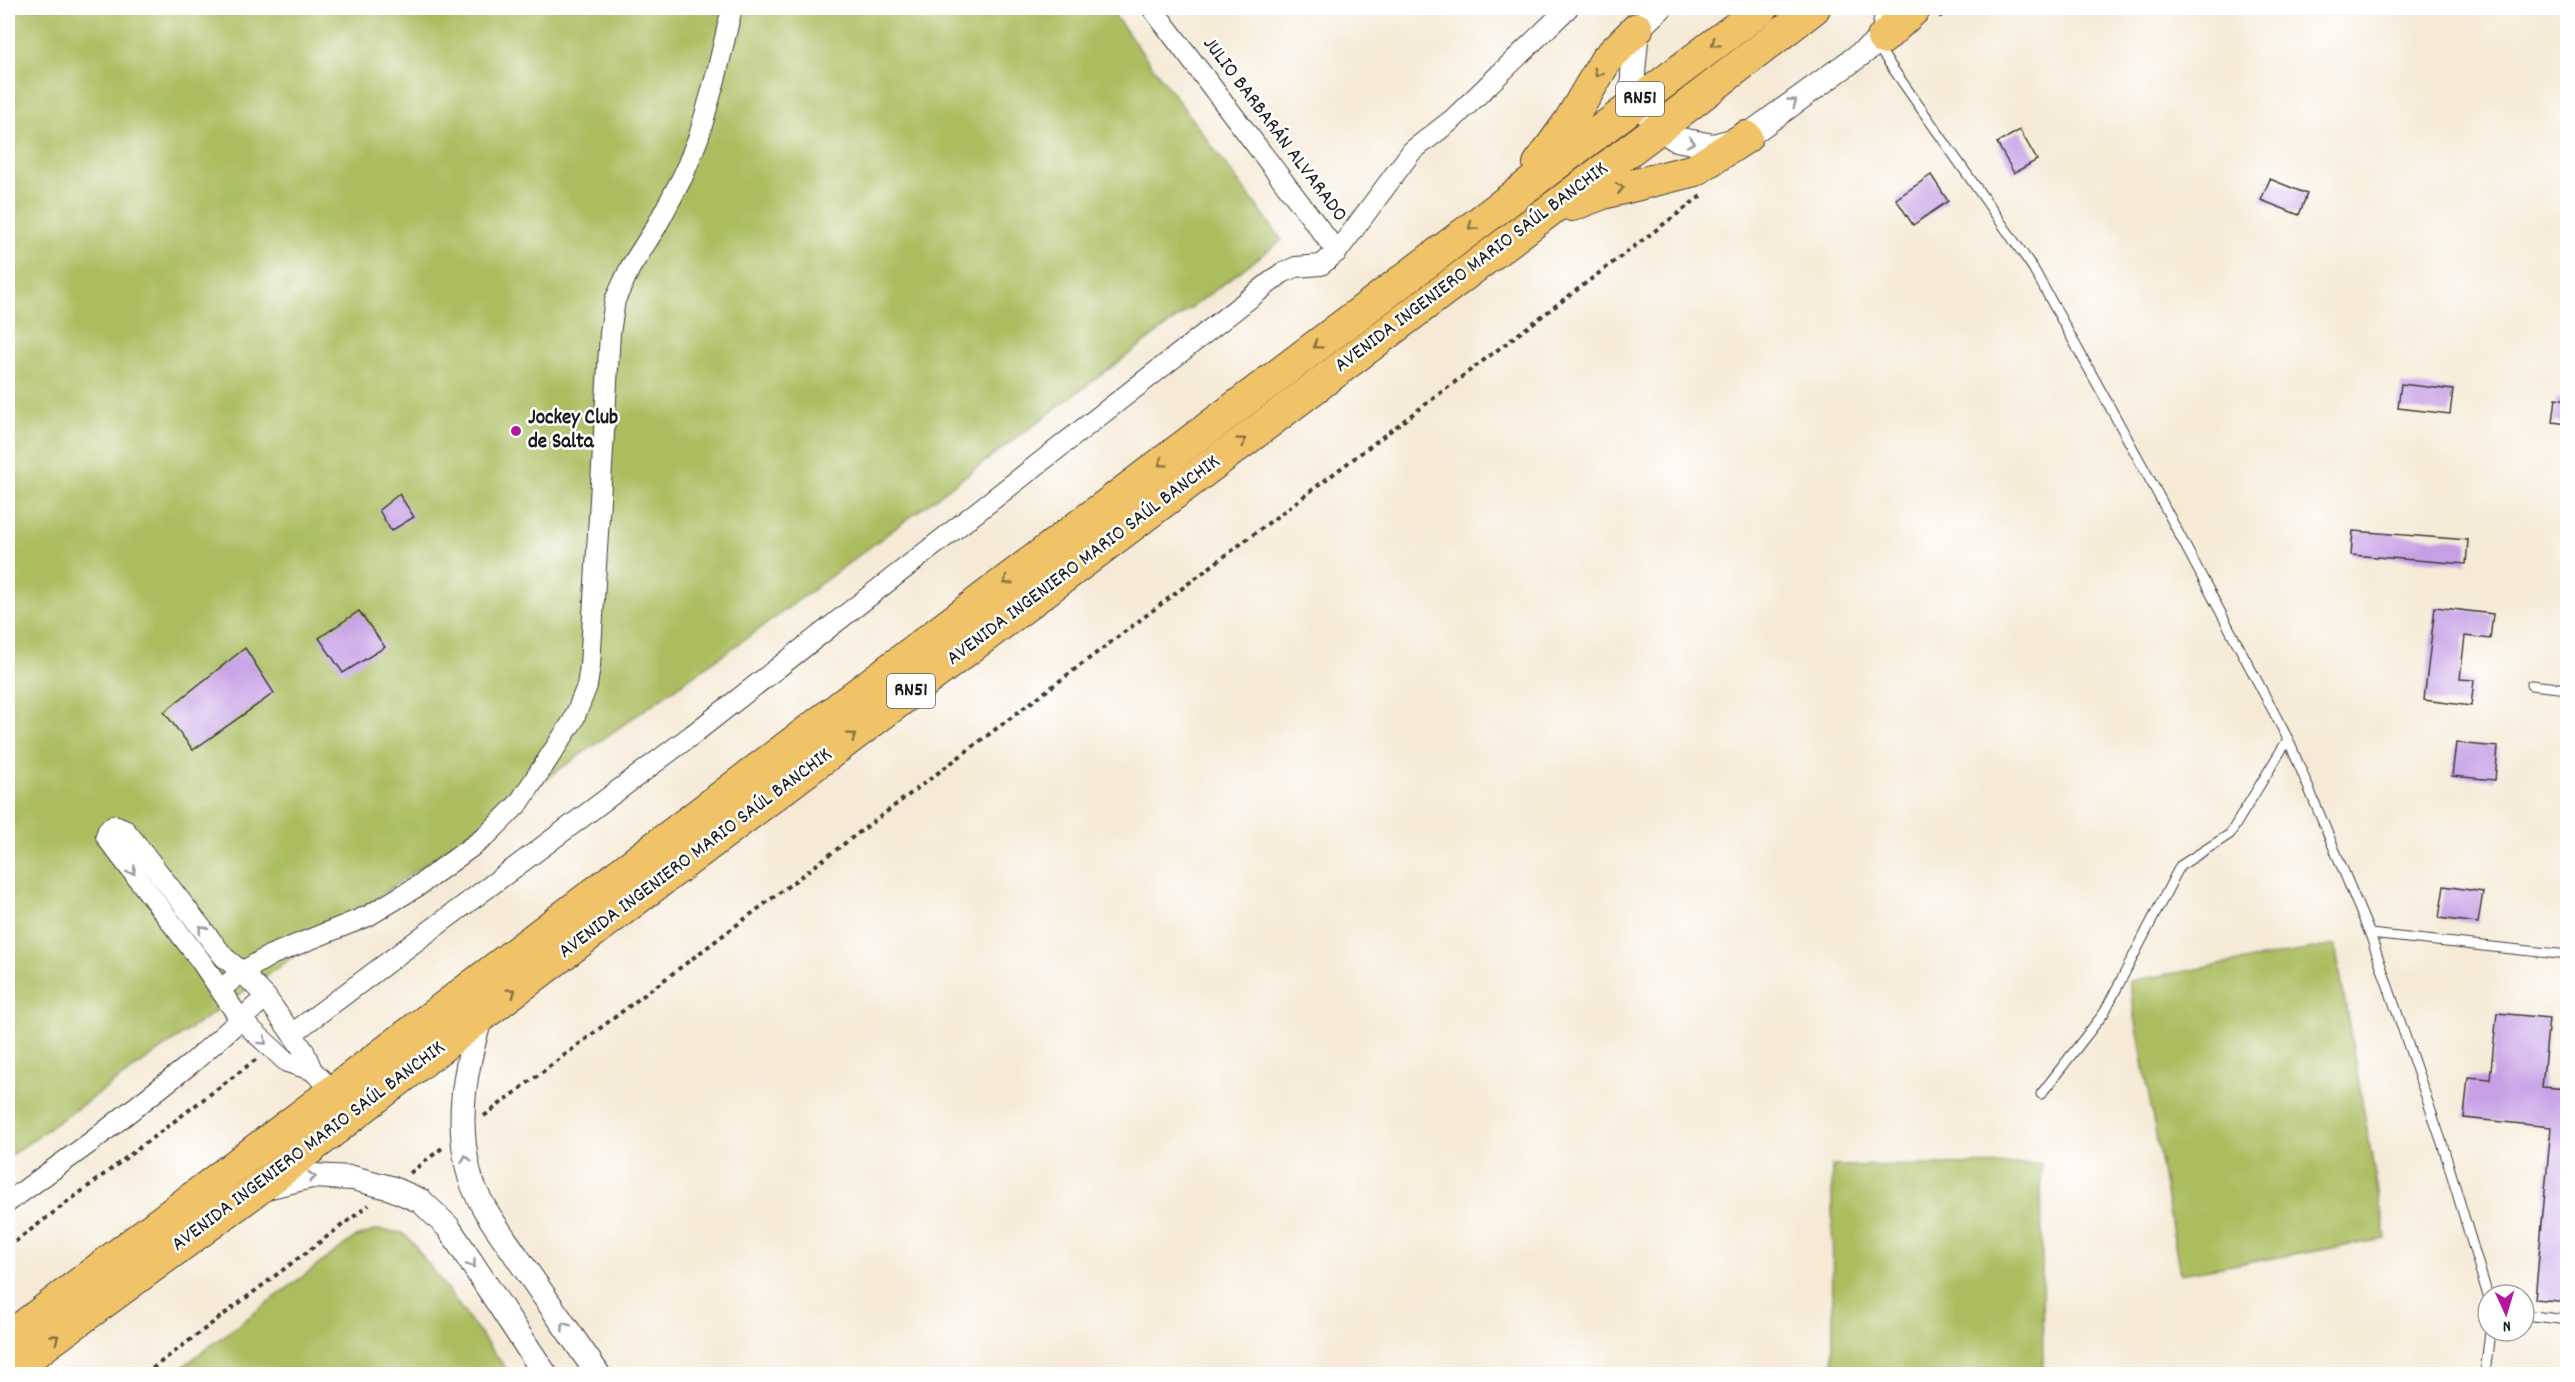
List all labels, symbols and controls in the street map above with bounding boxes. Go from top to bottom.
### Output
street label: JULIO BARBARÁN ALVARADO [1194,31,1354,229]
one-way arrow [1711,35,1722,46]
one-way arrow [1594,67,1605,77]
road number: RN51 [1616,82,1664,116]
one-way arrow [1787,99,1798,110]
one-way arrow [1686,135,1696,148]
street label: AVENIDA INGENIERO MARIO SAÚL BANCHIK [1329,155,1615,381]
one-way arrow [1615,183,1625,196]
one-way arrow [1467,219,1478,230]
one-way arrow [1312,337,1323,348]
place label: Jockey Club de Salta [528,404,618,458]
marker: Jockey Club de Salta [509,424,523,438]
one-way arrow [1235,437,1246,448]
street label: AVENIDA INGENIERO MARIO SAÚL BANCHIK [941,448,1227,674]
one-way arrow [1157,455,1168,466]
one-way arrow [1002,574,1013,585]
road number: RN51 [887,674,935,708]
one-way arrow [845,732,856,743]
street label: AVENIDA INGENIERO MARIO SAÚL BANCHIK [553,741,839,967]
one-way arrow [124,864,135,875]
one-way arrow [199,925,210,936]
one-way arrow [505,989,516,1000]
street label: AVENIDA INGENIERO MARIO SAÚL BANCHIK [166,1034,452,1260]
one-way arrow [256,1034,267,1045]
one-way arrow [461,1155,473,1164]
one-way arrow [307,1171,316,1184]
one-way arrow [465,1257,476,1268]
north arrow [2476,1283,2536,1343]
text: N [2502,1314,2512,1337]
one-way arrow [561,1322,572,1333]
one-way arrow [48,1334,59,1345]

